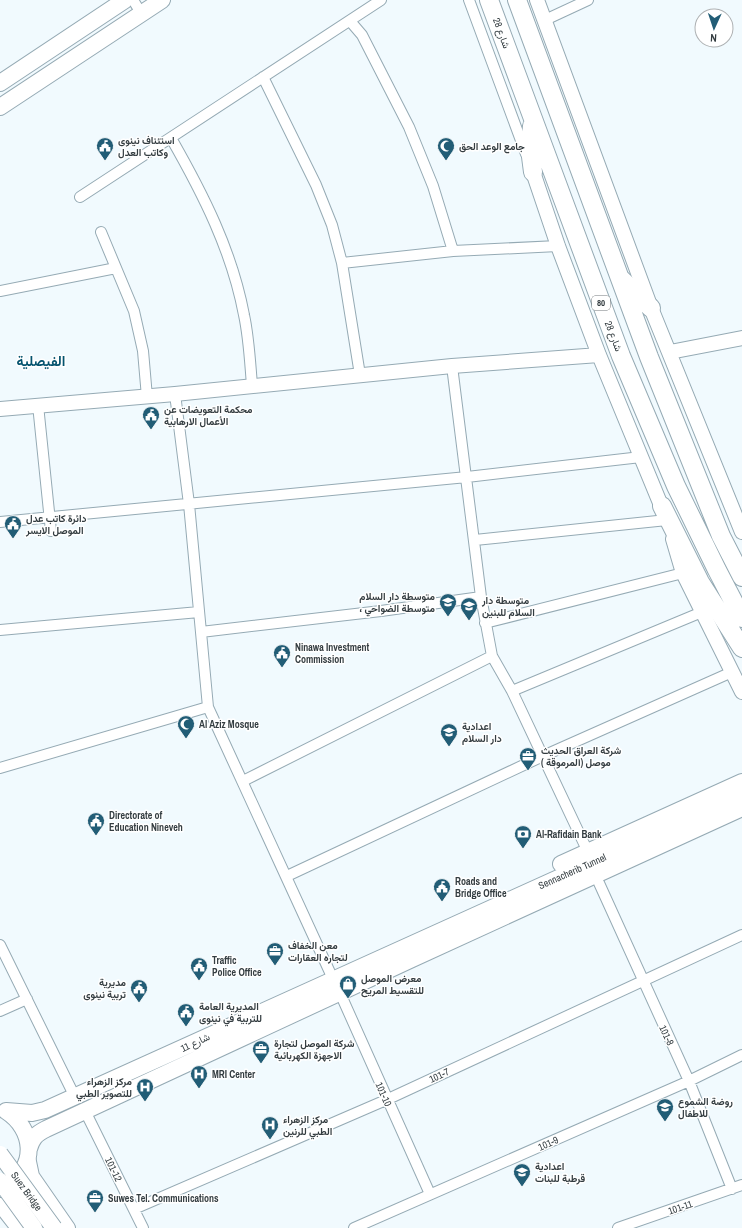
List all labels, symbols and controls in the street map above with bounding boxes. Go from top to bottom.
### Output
north arrow [694,8,734,48]
street label: شارع 28 [490,16,513,50]
text: N [710,31,717,45]
place label: استئناف نينوى وكاتب العدل [118,134,175,159]
public building icon: استئناف نينوى وكاتب العدل [95,136,115,161]
mosque icon: جامع الوعد الحق [436,136,456,161]
place label: جامع الوعد الحق [459,140,525,154]
road number: 80 [592,296,610,310]
street label: شارع 28 [602,319,625,353]
district label: الفيصلية [17,352,65,370]
place label: محكمة التعويضات عن الأعمال الارهابية [164,403,253,428]
public building icon: محكمة التعويضات عن الأعمال الارهابية [141,405,161,430]
place label: دائرة كاتب عدل الموصل الايسر [25,512,87,537]
public building icon: دائرة كاتب عدل الموصل الايسر [3,514,23,539]
place label: متوسطة دار السلام ، متوسطة الضواحي [359,590,436,617]
school or university icon: متوسطة دار السلام ، متوسطة الضواحي [438,592,458,617]
place label: متوسطة دار السلام للبنين [481,594,535,619]
school or university icon: متوسطة دار السلام للبنين [459,596,479,621]
place label: Ninawa Investment Commission [295,641,370,666]
public building icon: Ninawa Investment Commission [272,643,292,668]
mosque icon: Al Aziz Mosque [176,714,196,739]
place label: Al Aziz Mosque [199,718,259,731]
place label: اعدادية دار السلام [462,720,502,745]
school or university icon: اعدادية دار السلام [439,722,459,747]
place label: شركة العراق الحديث ( المرموقة) موصل [541,744,621,769]
office icon: شركة العراق الحديث ( المرموقة) موصل [518,746,538,771]
place label: Directorate of Education Nineveh [109,809,183,834]
public building icon: Directorate of Education Nineveh [86,811,106,836]
bank icon: Al-Rafidain Bank [513,824,533,849]
place label: Al-Rafidain Bank [536,828,602,841]
street label: Sennacherib Tunnel [536,851,608,892]
place label: Roads and Bridge Office [455,875,507,900]
public building icon: Roads and Bridge Office [432,877,452,902]
place label: معن الخفاف لتجاره العقارات [288,939,348,964]
office icon: معن الخفاف لتجاره العقارات [265,941,285,966]
place label: Traffic Police Office [212,954,262,979]
public building icon: Traffic Police Office [189,956,209,981]
place label: معرض الموصل للتقسيط المريح [361,972,424,998]
shop icon: معرض الموصل للتقسيط المريح [338,974,358,999]
place label: مديرية تربية نينوى [83,976,127,1001]
public building icon: مديرية تربية نينوى [129,978,149,1003]
place label: المديرية العامة للتربية في نينوى [199,1000,262,1027]
public building icon: المديرية العامة للتربية في نينوى [176,1002,196,1027]
street label: 101-8 [656,1023,677,1048]
street label: شارع 11 [178,1030,212,1055]
place label: شركة الموصل لتجارة الاجهزة الكهربائية [274,1037,354,1062]
office icon: شركة الموصل لتجارة الاجهزة الكهربائية [251,1039,271,1064]
hospital icon: MRI Center [189,1064,209,1089]
street label: 101-7 [427,1065,452,1086]
place label: MRI Center [212,1068,256,1081]
place label: مركز الزهراء للتصوير الطبي [76,1075,133,1102]
hospital icon: مركز الزهراء للتصوير الطبي [135,1077,155,1102]
street label: 101-10 [372,1080,395,1109]
place label: روضة الشموع للاطفال [678,1095,733,1120]
school or university icon: روضة الشموع للاطفال [655,1097,675,1122]
place label: مركز الزهراء الطبي للرنين [283,1113,332,1140]
hospital icon: مركز الزهراء الطبي للرنين [260,1115,280,1140]
street label: 101-9 [536,1133,561,1154]
street label: 101-12 [102,1155,125,1184]
place label: اعدادية قرطبة للبنات [535,1160,586,1185]
school or university icon: اعدادية قرطبة للبنات [512,1162,532,1187]
street label: Suez Bridge [8,1169,45,1214]
office icon: Suwes Tel. Communications [85,1188,105,1213]
place label: Suwes Tel. Communications [108,1192,219,1205]
street label: 101-11 [666,1197,694,1218]

